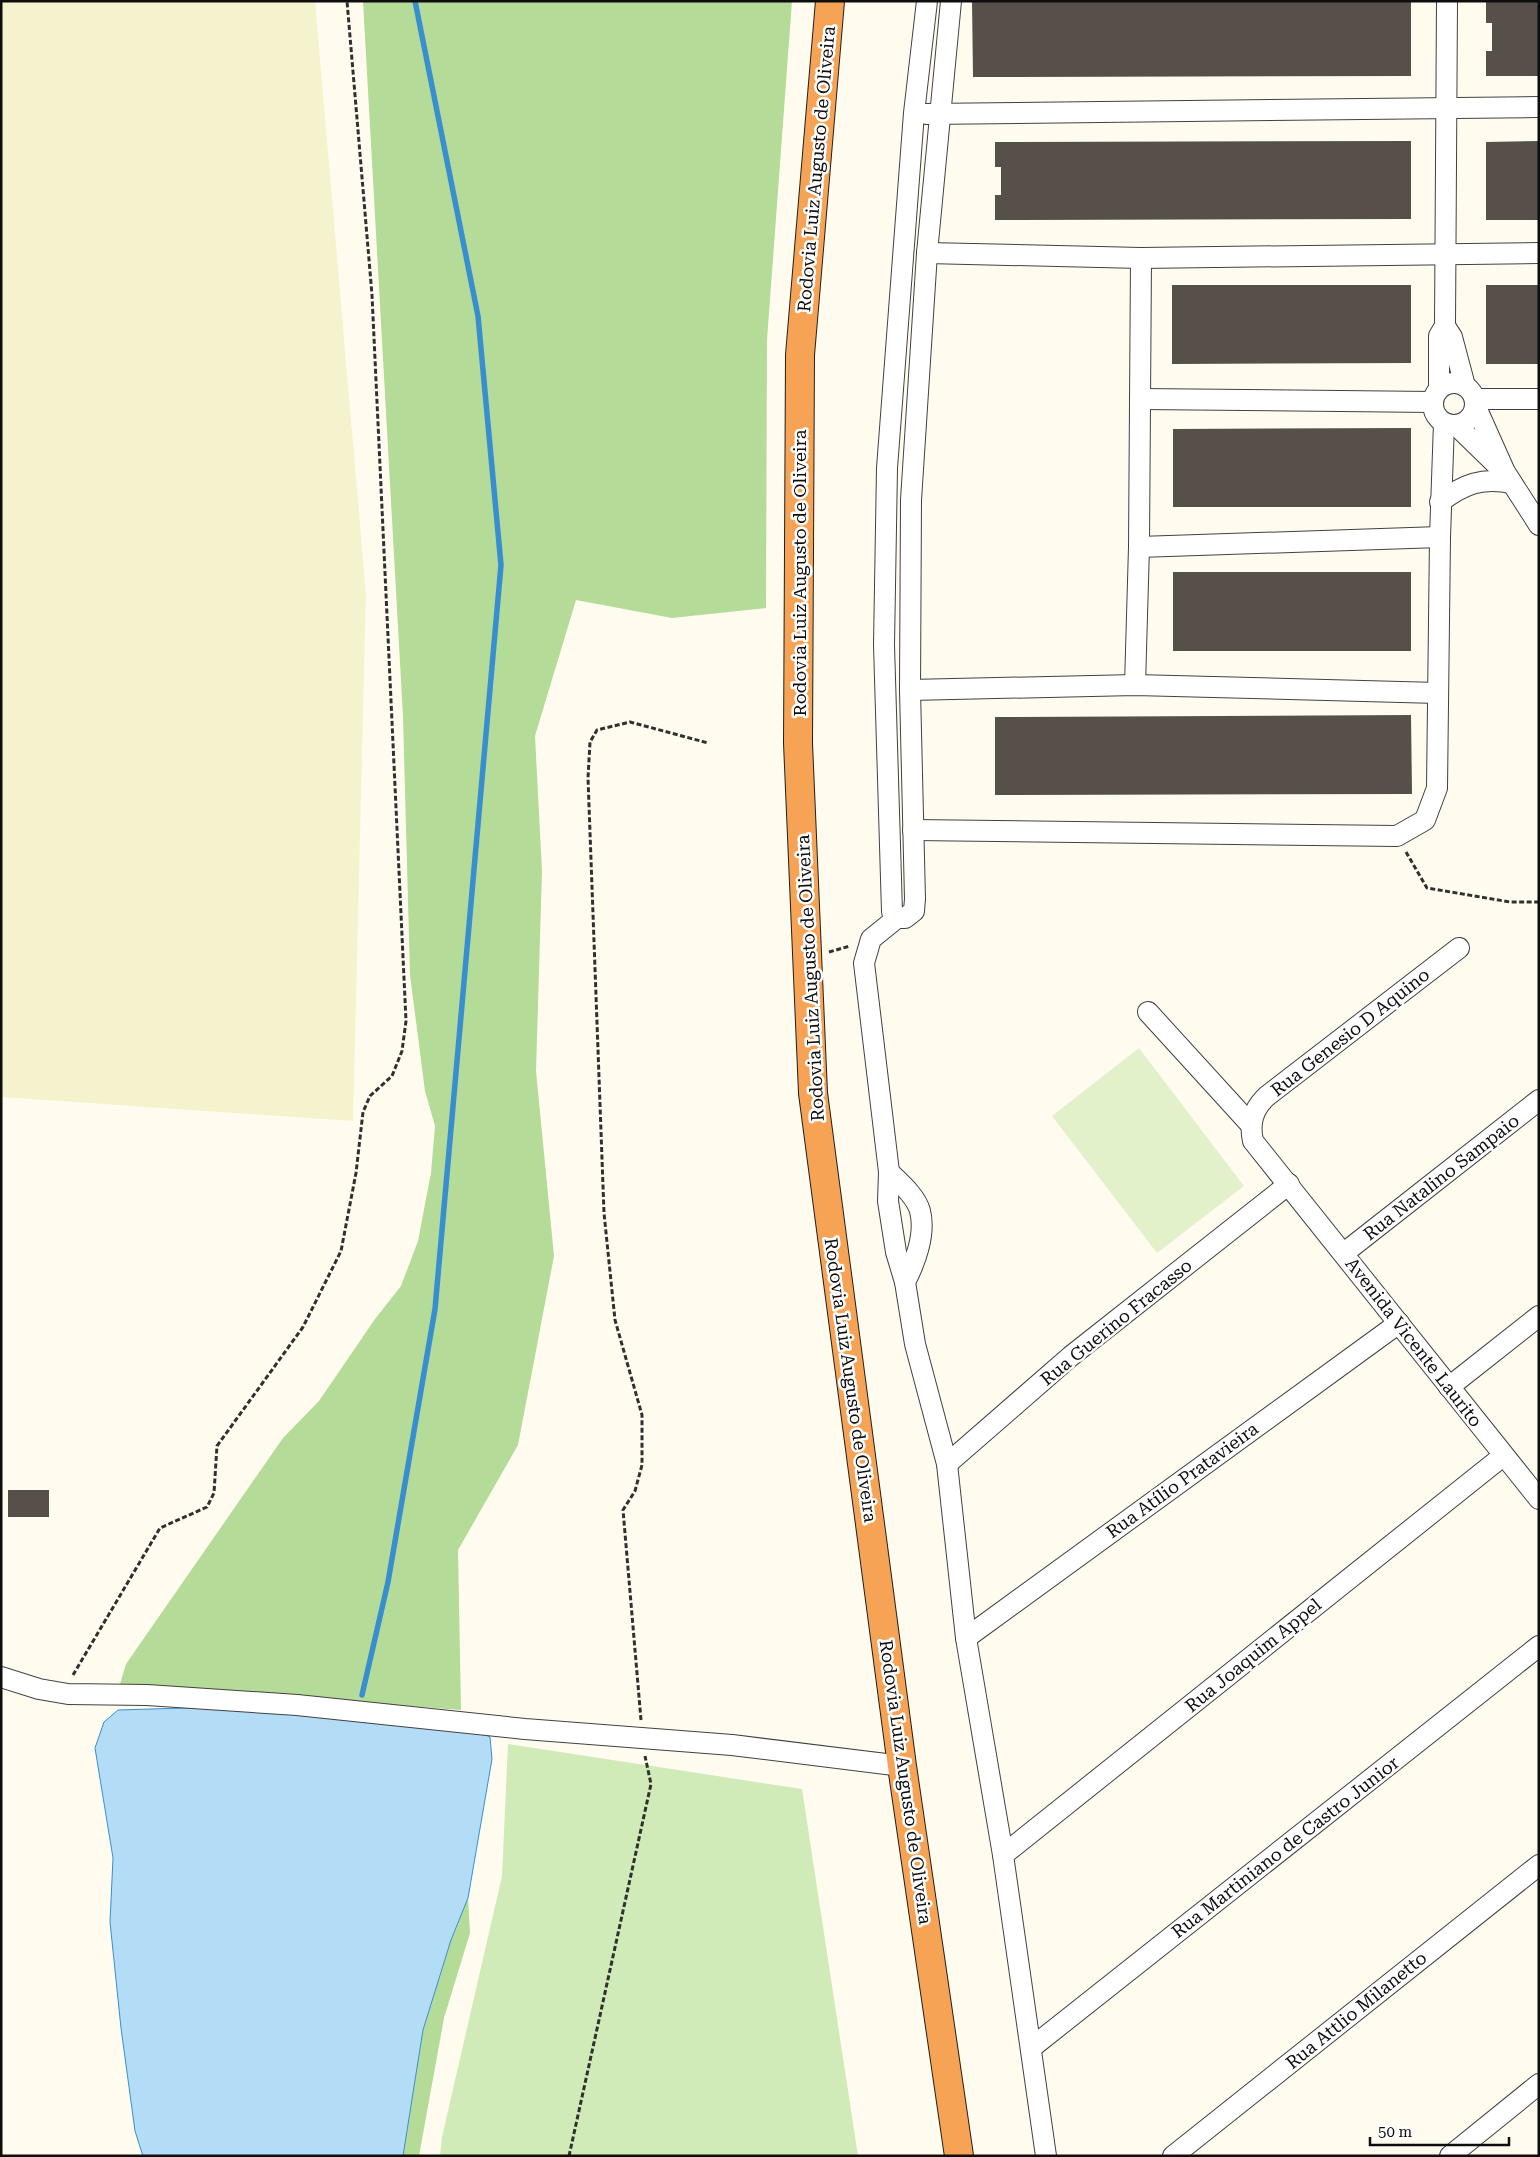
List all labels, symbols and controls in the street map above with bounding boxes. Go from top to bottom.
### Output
street label: Rodovia Luiz Augusto de Oliveira [793,25,839,313]
street label: Rodovia Luiz Augusto de Oliveira [789,429,810,717]
street label: Rodovia Luiz Augusto de Oliveira [792,834,828,1122]
street label: Rua Genesio D Aquino [1267,964,1433,1100]
street label: Rua Natalino Sampaio [1359,1110,1523,1244]
street label: Rodovia Luiz Augusto de Oliveira [821,1236,881,1524]
street label: Avenida Vicente Laurito [1341,1253,1487,1431]
street label: Rua Guerino Fracasso [1036,1254,1196,1390]
street label: Rua Atílio Pratavieira [1102,1418,1262,1542]
street label: Rua Joaquim Appel [1181,1593,1326,1716]
street label: Rodovia Luiz Augusto de Oliveira [876,1638,936,1926]
street label: Rua Martiniano de Castro Junior [1167,1752,1403,1942]
street label: Rua Attlio Milanetto [1281,1947,1431,2073]
scale bar [1370,2114,1509,2146]
text: 50 m [1378,2123,1413,2141]

